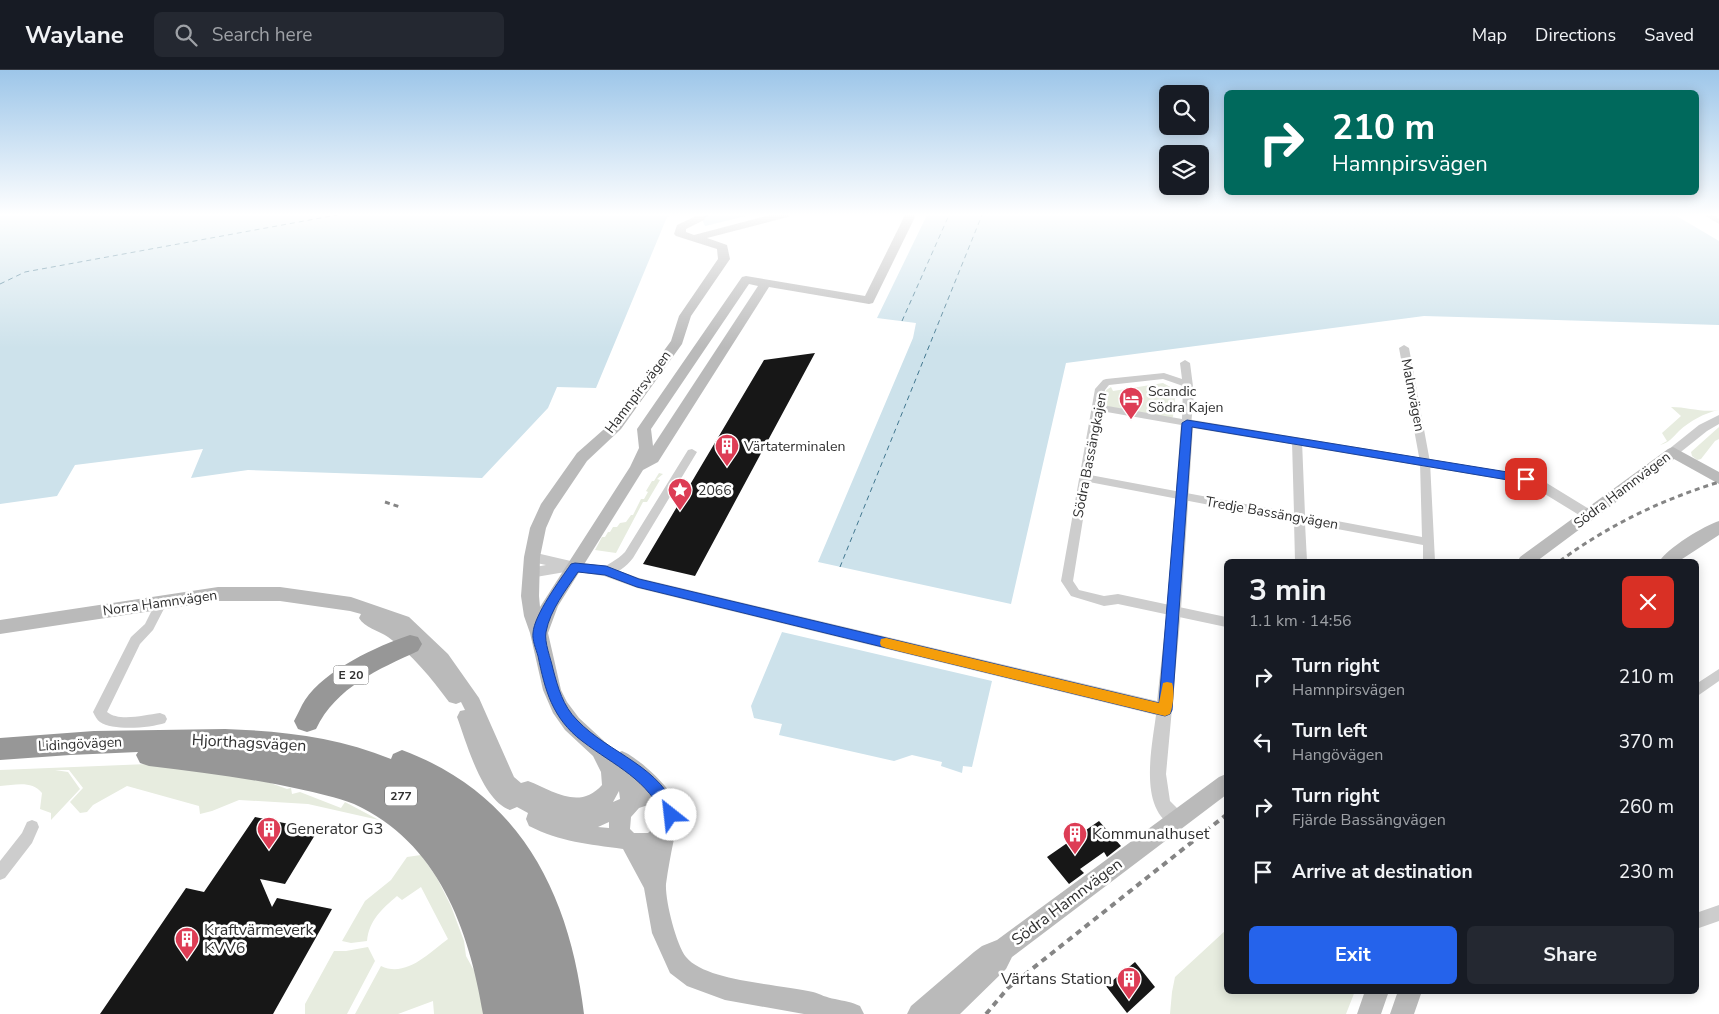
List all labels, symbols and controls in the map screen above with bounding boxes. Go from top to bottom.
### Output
search box [154,12,504,57]
text: Waylane [25,19,124,51]
icon: search [172,21,200,49]
text: Search here [212,22,312,48]
text: Map [1472,23,1507,47]
text: Directions [1535,23,1616,47]
text: Saved [1644,23,1694,47]
map controls [1159,85,1209,195]
button: search [1159,85,1209,135]
text: 210 m [1332,104,1435,151]
icon: right [1249,110,1314,175]
button: layers [1159,145,1209,195]
text: Hamnpirsvägen [1332,149,1488,179]
street label: Hamnpirsvägen [601,347,675,437]
street label: Malmvägen [1397,357,1429,433]
place label: Scandic Södra Kajen [1148,382,1223,417]
hotel icon: Scandic Södra Kajen [1118,386,1144,420]
street label: Södra Bassängkajen [1069,391,1111,519]
building icon: Värtaterminalen [714,433,740,467]
place label: Värtaterminalen [743,437,845,456]
street label: Södra Hamnvägen [1570,447,1674,533]
pin [1505,458,1547,500]
icon: arrive [1512,465,1540,493]
place icon: 2066 [667,477,693,511]
place label: 2066 [698,481,732,500]
street label: Tredje Bassängvägen [1204,492,1340,534]
text: 3 min [1249,570,1327,611]
button: close [1622,576,1674,628]
street label: Norra Hamnvägen [102,586,218,620]
text: 1.1 km · 14:56 [1249,610,1352,632]
text: Turn right [1292,653,1379,679]
icon: right [1249,663,1277,691]
text: 210 m [1619,664,1674,690]
road number: E 20 [334,666,368,684]
text: Hamnpirsvägen [1292,679,1405,701]
text: Turn left [1292,718,1367,744]
icon: left [1249,728,1277,756]
street label: Hjorthagsvägen [191,729,307,757]
text: 370 m [1619,729,1674,755]
street label: Lidingövägen [37,732,123,756]
text: Hangövägen [1292,744,1383,766]
text: Turn right [1292,783,1379,809]
road number: 277 [385,786,417,806]
position arrow [644,788,696,840]
icon: right [1249,793,1277,821]
text: 260 m [1619,794,1674,820]
text: Fjärde Bassängvägen [1292,809,1446,831]
building icon: Generator G3 [256,816,282,850]
place label: Generator G3 [286,818,383,840]
building icon: Kommunalhuset [1062,821,1088,855]
place label: Kommunalhuset [1092,823,1210,845]
street label: Södra Hamnvägen [1007,853,1127,951]
icon: arrive [1249,858,1277,886]
text: Arrive at destination [1292,859,1473,885]
text: 230 m [1619,859,1674,885]
place label: Kraftvärmeverk KVV6 [204,919,315,959]
building icon: Kraftvärmeverk KVV6 [174,926,200,960]
button: Exit [1249,926,1457,984]
button: Share [1467,926,1674,984]
building icon: Värtans Station [1116,966,1142,1000]
place label: Värtans Station [1000,968,1112,990]

